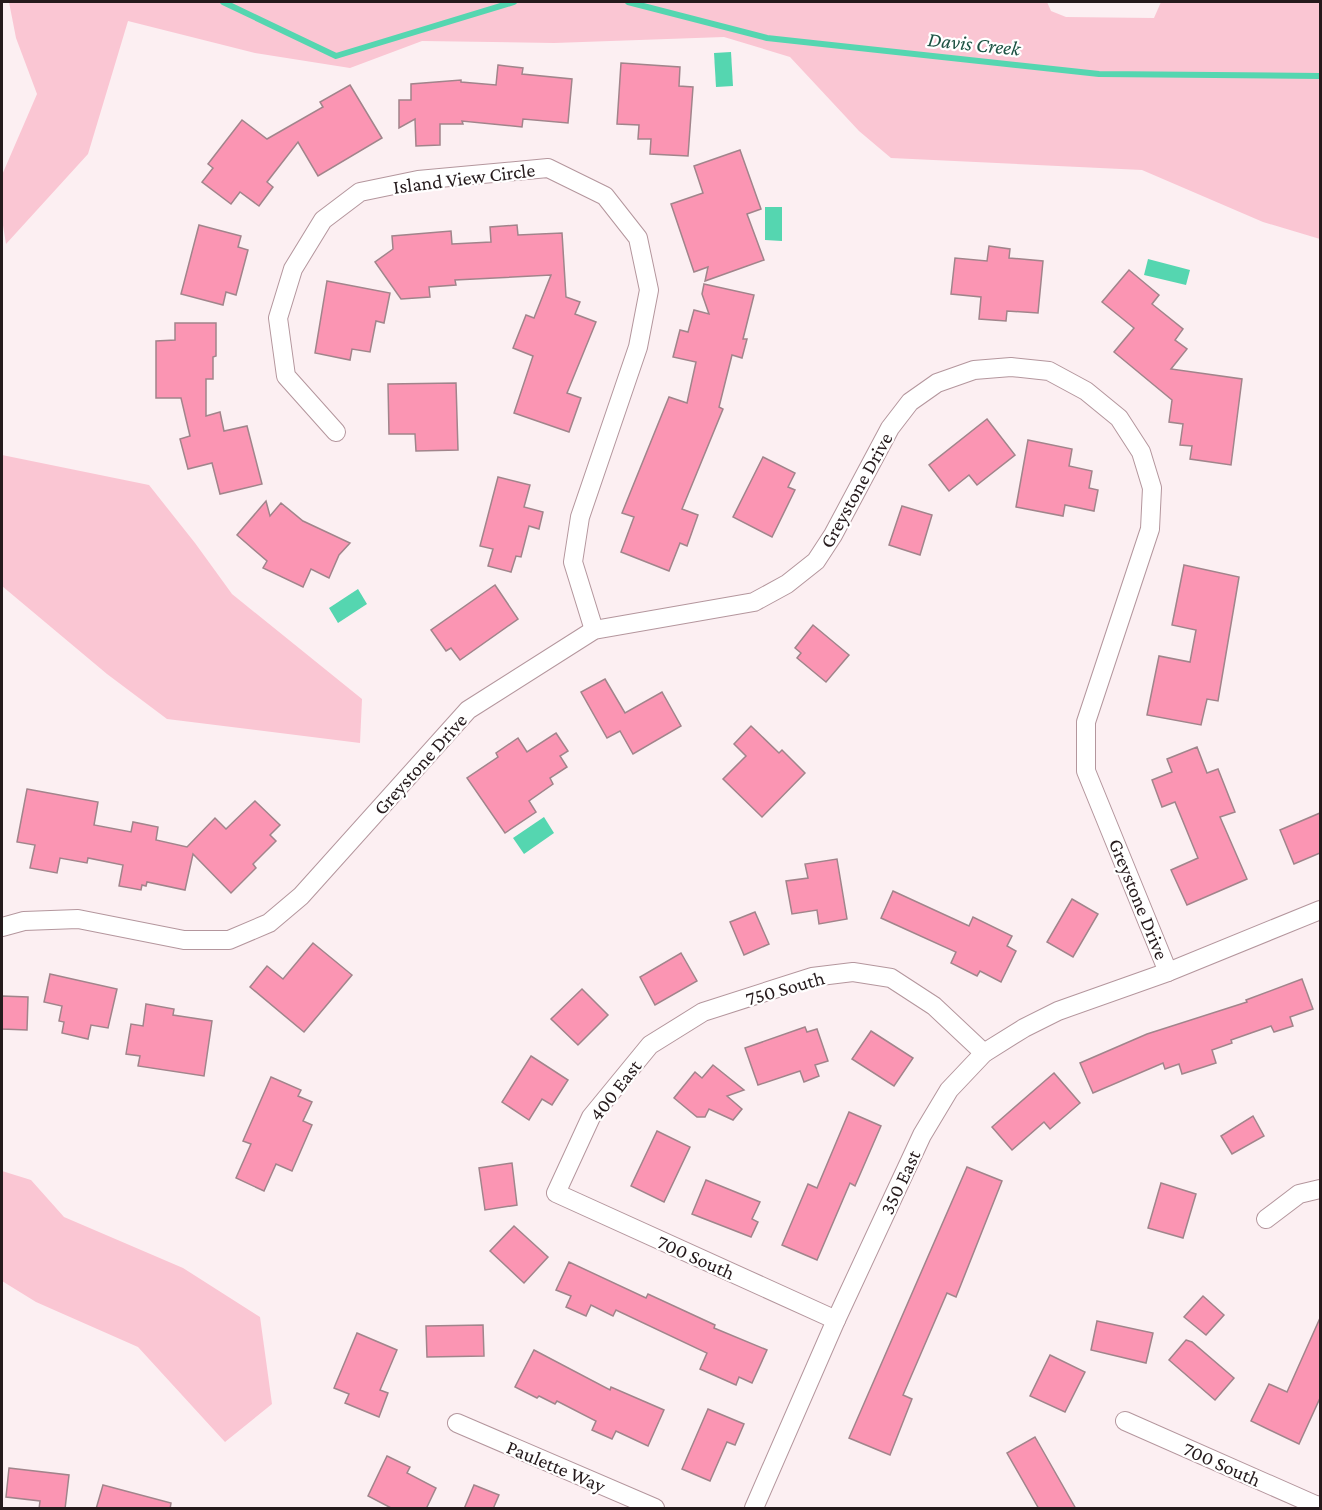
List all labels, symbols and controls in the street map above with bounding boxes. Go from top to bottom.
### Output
water label: Davis Creek [926,27,1022,61]
street label: Island View Circle [392,158,536,198]
street label: Greystone Drive [815,428,898,552]
street label: Greystone Drive [369,709,472,820]
street label: Greystone Drive [1104,835,1173,963]
street label: 750 South [743,966,827,1010]
street label: 400 East [584,1055,646,1125]
street label: 350 East [876,1146,925,1218]
street label: 700 South [654,1230,738,1284]
street label: Paulette Way [503,1435,609,1498]
street label: 700 South [1180,1437,1264,1491]

